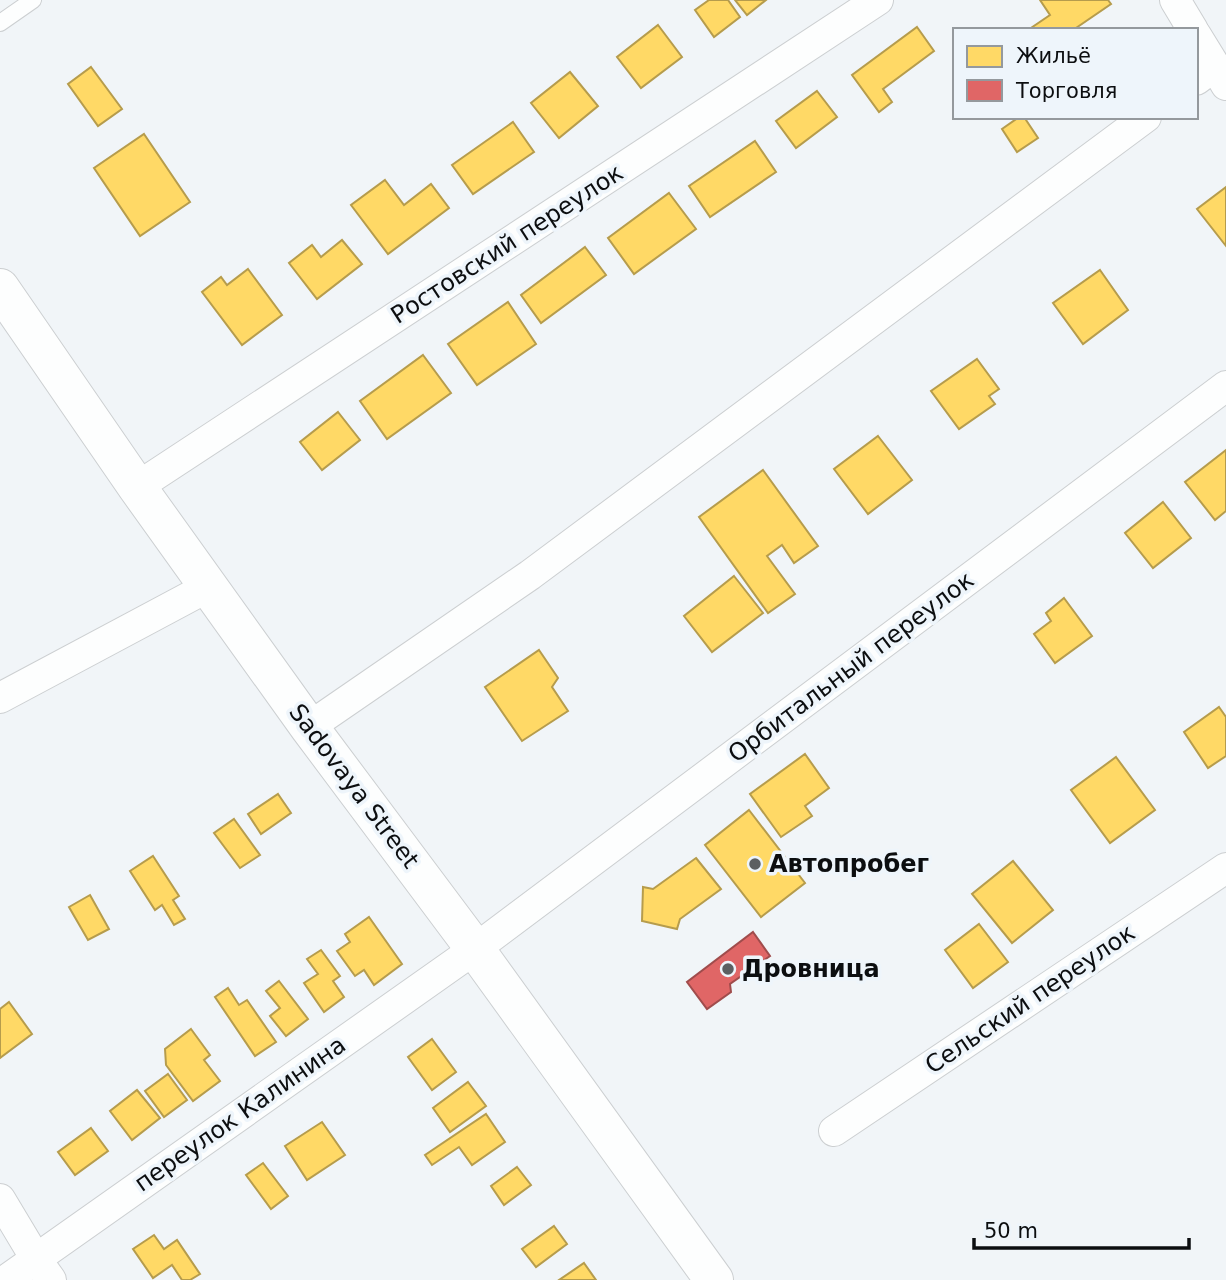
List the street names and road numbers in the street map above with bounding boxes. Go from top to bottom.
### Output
street label: Ростовский переулок [386,158,628,330]
street label: Орбитальный переулок [723,566,979,768]
street label: Sadovaya Street [283,698,425,874]
street label: Сельский переулок [920,918,1140,1080]
street label: переулок Калинина [129,1030,351,1198]

